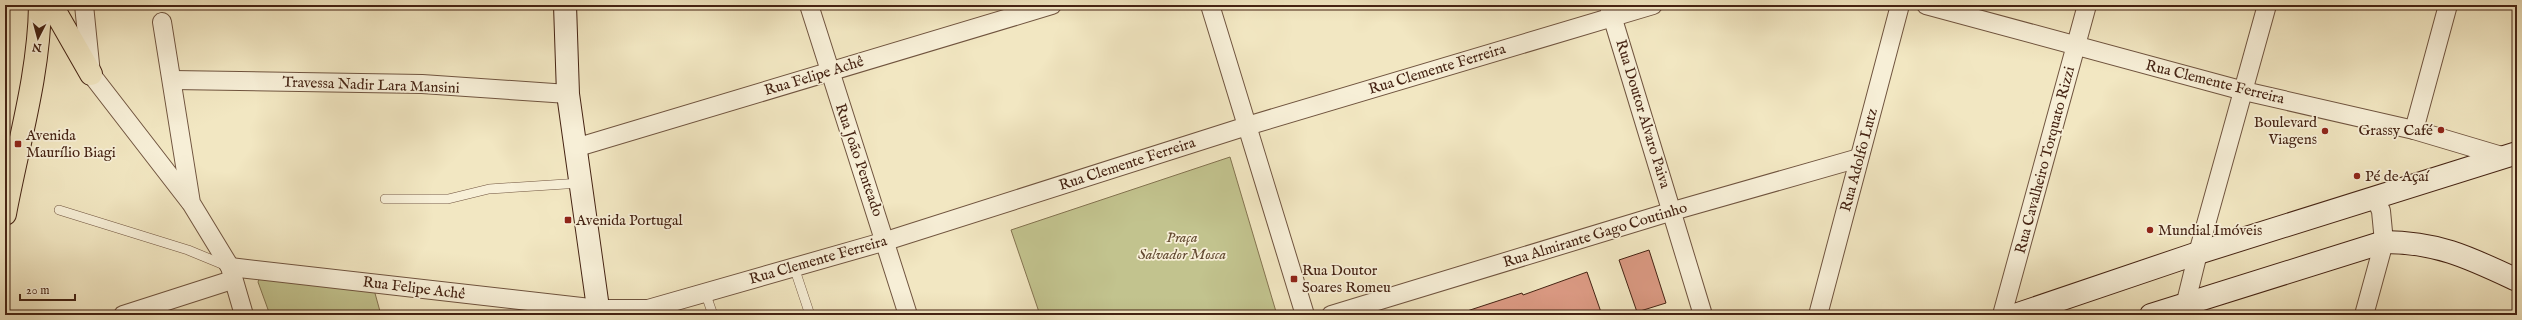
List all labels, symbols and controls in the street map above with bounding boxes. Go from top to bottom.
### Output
north arrow [18,18,58,58]
street label: Rua Doutor Alvaro Paiva [1611,37,1675,191]
text: N [31,39,44,55]
street label: Rua Clemente Ferreira [1366,39,1508,99]
street label: Rua Felipe Achê [762,52,866,100]
street label: Rua Clemente Ferreira [2144,56,2287,109]
street label: Rua Cavalheiro Torquato Rizzi [2011,64,2079,256]
street label: Travessa Nadir Lara Mansini [282,72,460,98]
street label: Rua João Penteado [831,101,887,219]
street label: Rua Adolfo Lutz [1836,106,1882,214]
place label: Boulevard Viagens [2254,113,2318,149]
place label: Grassy Café [2358,121,2433,140]
marker: Grassy Café [2436,125,2446,135]
place label: Avenida Maurílio Biagi [25,126,116,162]
marker: Boulevard Viagens [2320,126,2330,136]
street label: Rua Clemente Ferreira [1056,133,1198,195]
marker: Avenida Maurílio Biagi [13,139,23,149]
place label: Pé de Açaí [2365,167,2430,186]
marker: Pé de Açaí [2352,171,2362,181]
street label: Rua Almirante Gago Coutinho [1501,198,1689,272]
place label: Avenida Portugal [575,211,683,230]
marker: Avenida Portugal [563,215,573,225]
place label: Mundial Imóveis [2158,221,2262,240]
marker: Mundial Imóveis [2145,225,2155,235]
park label: Praça Salvador Mosca [1138,228,1226,264]
street label: Rua Clemente Ferreira [747,231,890,289]
place label: Rua Doutor Soares Romeu [1302,261,1391,297]
street label: Rua Felipe Achê [362,272,466,304]
marker: Rua Doutor Soares Romeu [1289,274,1299,284]
scale bar [20,276,75,302]
text: 20 m [26,283,49,298]

